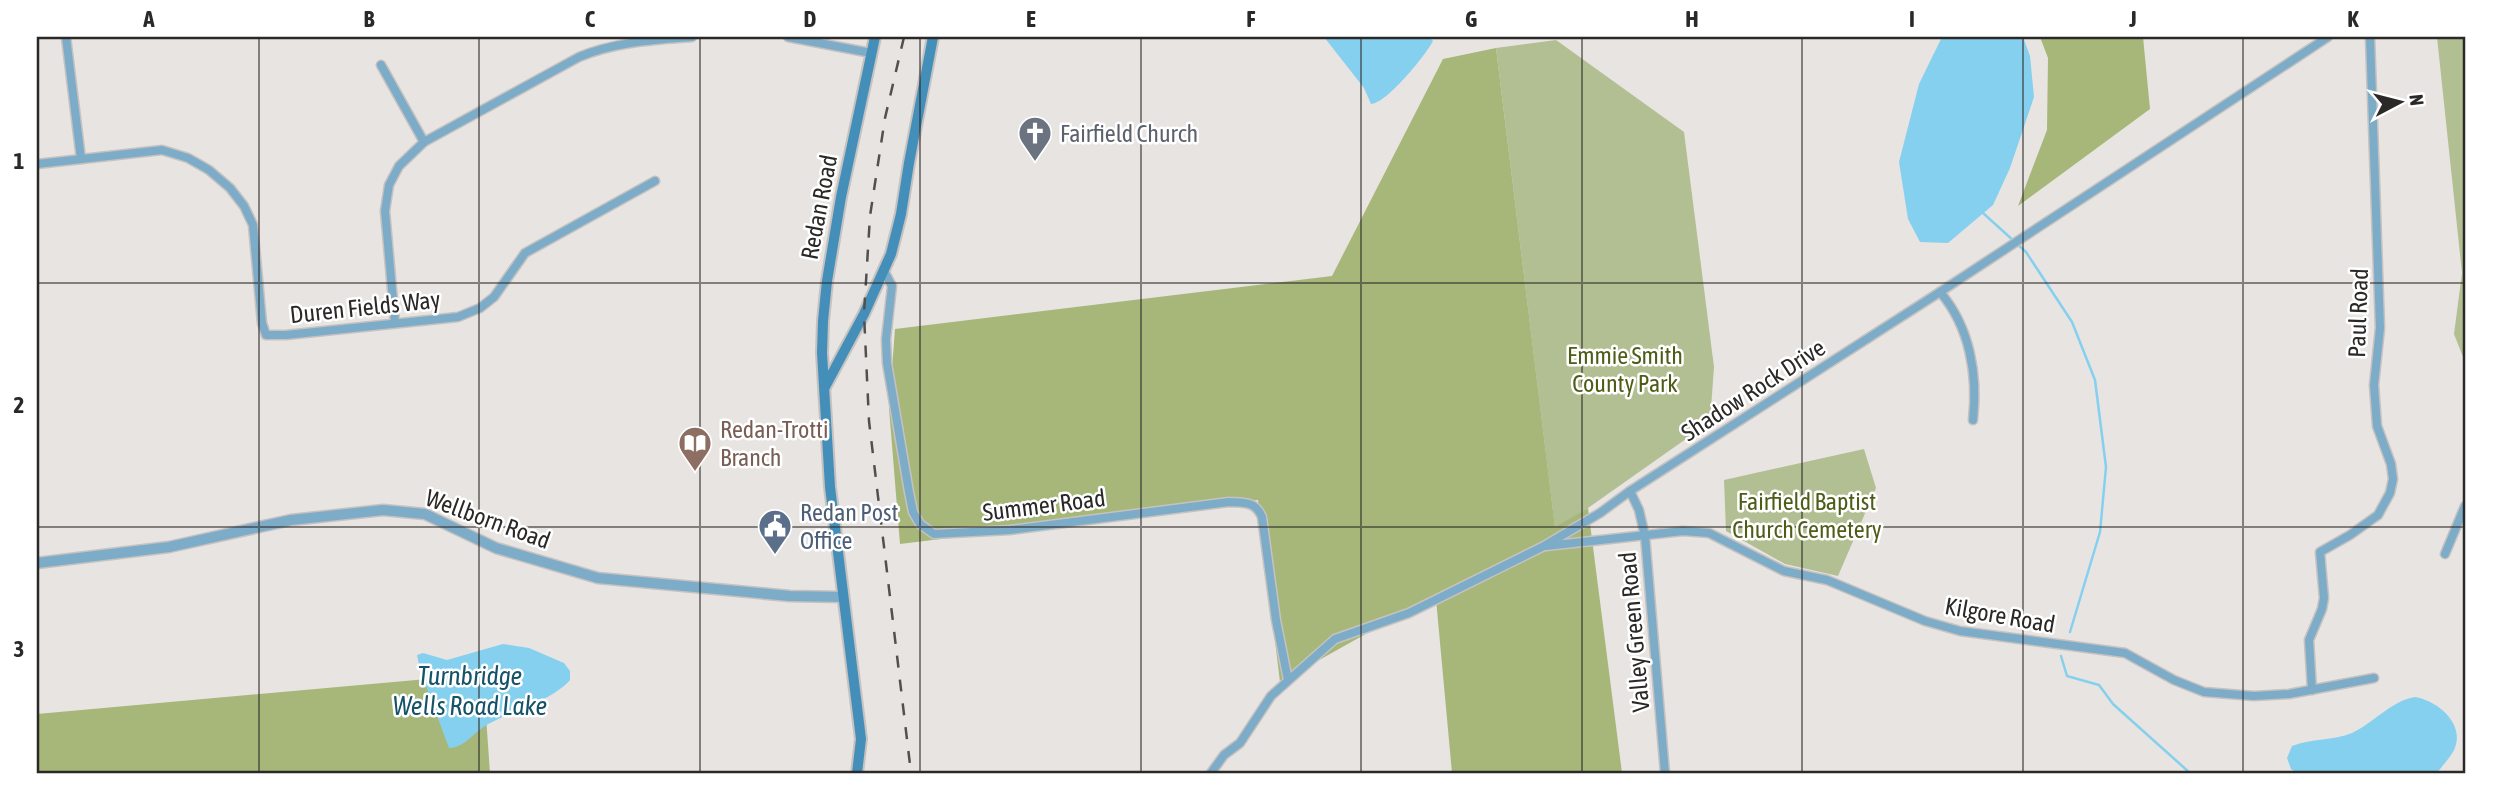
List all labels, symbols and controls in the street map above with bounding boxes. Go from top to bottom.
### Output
text: A [142,6,155,32]
text: B [364,6,375,32]
text: C [585,6,596,32]
text: D [804,6,817,32]
text: E [1026,6,1036,32]
text: F [1246,6,1256,32]
text: G [1465,6,1477,32]
text: H [1685,6,1699,32]
text: I [1909,6,1915,32]
text: J [2128,6,2137,32]
text: K [2347,6,2359,32]
north arrow [2366,66,2436,136]
text: N [2405,93,2428,107]
church icon: Fairfield Church [1016,114,1054,163]
place label: Fairfield Church [1060,120,1198,147]
text: 1 [14,148,25,174]
street label: Redan Road [796,152,842,262]
street label: Paul Road [2343,268,2373,358]
street label: Duren Fields Way [288,286,442,328]
street label: Shadow Rock Drive [1676,334,1830,446]
park label: Emmie Smith County Park [1567,342,1683,397]
text: 2 [14,392,24,418]
place label: Redan-Trotti Branch [720,416,829,471]
library icon: Redan-Trotti Branch [676,424,714,473]
street label: Wellborn Road [422,484,554,554]
street label: Summer Road [981,484,1107,526]
park label: Fairfield Baptist Church Cemetery [1732,488,1882,543]
place label: Redan Post Office [800,499,899,554]
public building icon: Redan Post Office [756,507,794,556]
street label: Valley Green Road [1614,551,1654,713]
street label: Kilgore Road [1943,592,2057,638]
text: 3 [14,636,24,662]
water label: Turnbridge Wells Road Lake [393,661,547,721]

